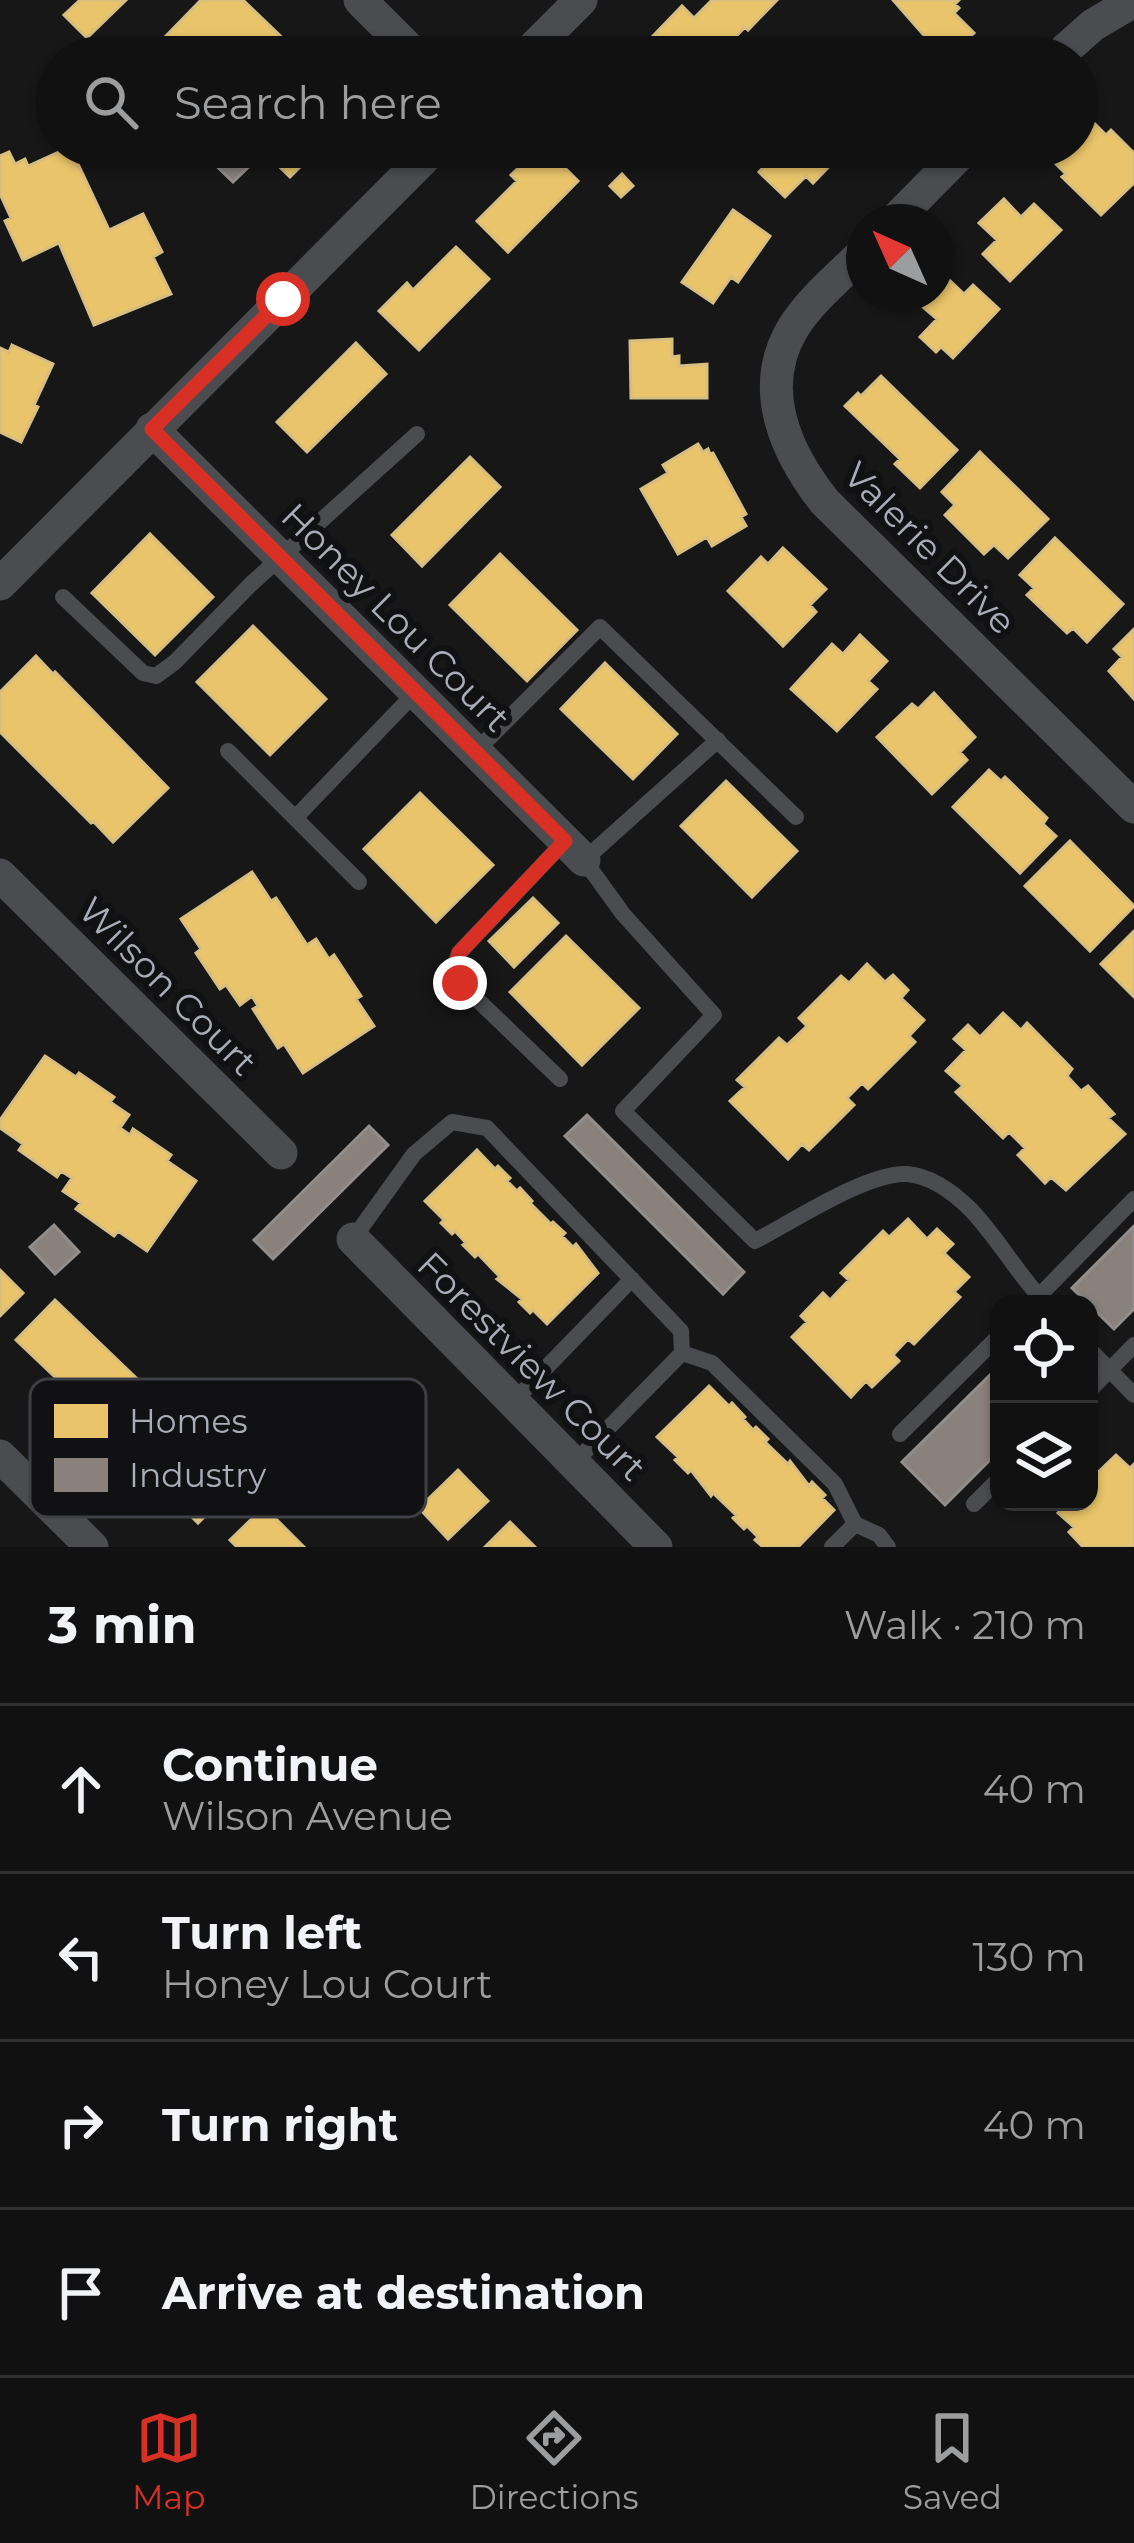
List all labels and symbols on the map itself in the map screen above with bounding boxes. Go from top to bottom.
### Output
north arrow [846,204,954,312]
route start [256,272,310,326]
street label: Valerie Drive [835,453,1025,643]
street label: Honey Lou Court [273,494,519,740]
street label: Wilson Court [70,888,266,1084]
route end [433,956,487,1010]
street label: Forestview Court [409,1243,655,1489]
legend [30,1379,426,1517]
text: Homes [129,1401,248,1441]
text: Industry [129,1455,266,1495]

